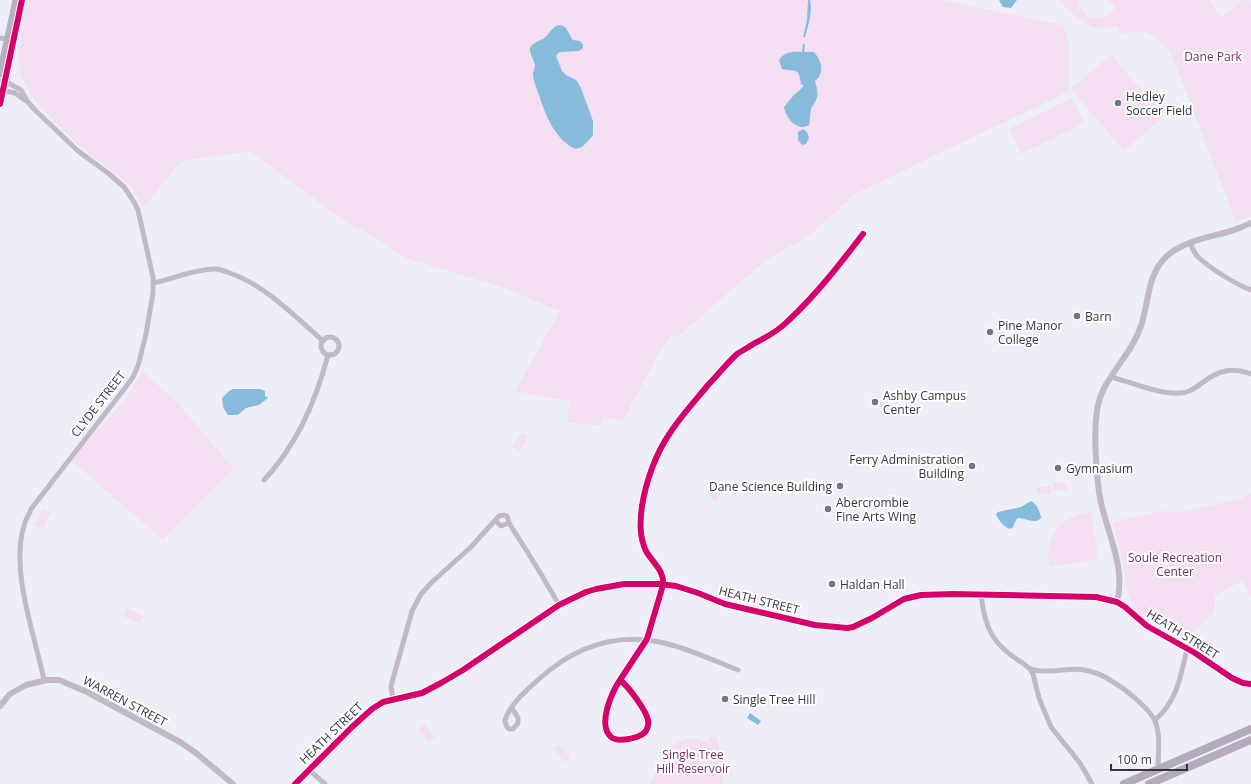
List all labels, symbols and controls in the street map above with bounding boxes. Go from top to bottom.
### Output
park label: Dane Park [1184,48,1243,65]
place label: Hedley Soccer Field [1126,88,1192,119]
marker: Hedley Soccer Field [1113,98,1123,108]
place label: Barn [1085,308,1112,325]
marker: Barn [1072,311,1082,321]
place label: Pine Manor College [998,317,1063,348]
marker: Pine Manor College [985,327,995,337]
street label: CLYDE STREET [67,367,129,441]
place label: Ashby Campus Center [883,387,966,418]
marker: Ashby Campus Center [870,397,880,407]
place label: Ferry Administration Building [849,451,964,482]
place label: Gymnasium [1066,460,1133,477]
marker: Ferry Administration Building [967,461,977,471]
marker: Gymnasium [1053,463,1063,473]
place label: Dane Science Building [709,478,832,495]
marker: Dane Science Building [835,481,845,491]
place label: Abercrombie Fine Arts Wing [836,494,917,525]
marker: Abercrombie Fine Arts Wing [823,504,833,514]
park label: Soule Recreation Center [1128,549,1222,580]
place label: Haldan Hall [840,576,905,593]
marker: Haldan Hall [827,579,837,589]
street label: HEATH STREET [717,582,801,618]
street label: HEATH STREET [1144,605,1223,663]
street label: WARREN STREET [80,672,170,730]
place label: Single Tree Hill [733,691,815,708]
marker: Single Tree Hill [720,694,730,704]
street label: HEATH STREET [296,698,367,768]
park label: Single Tree Hill Reservoir [656,746,730,777]
scale bar [1111,746,1187,772]
text: 100 m [1117,751,1152,768]

